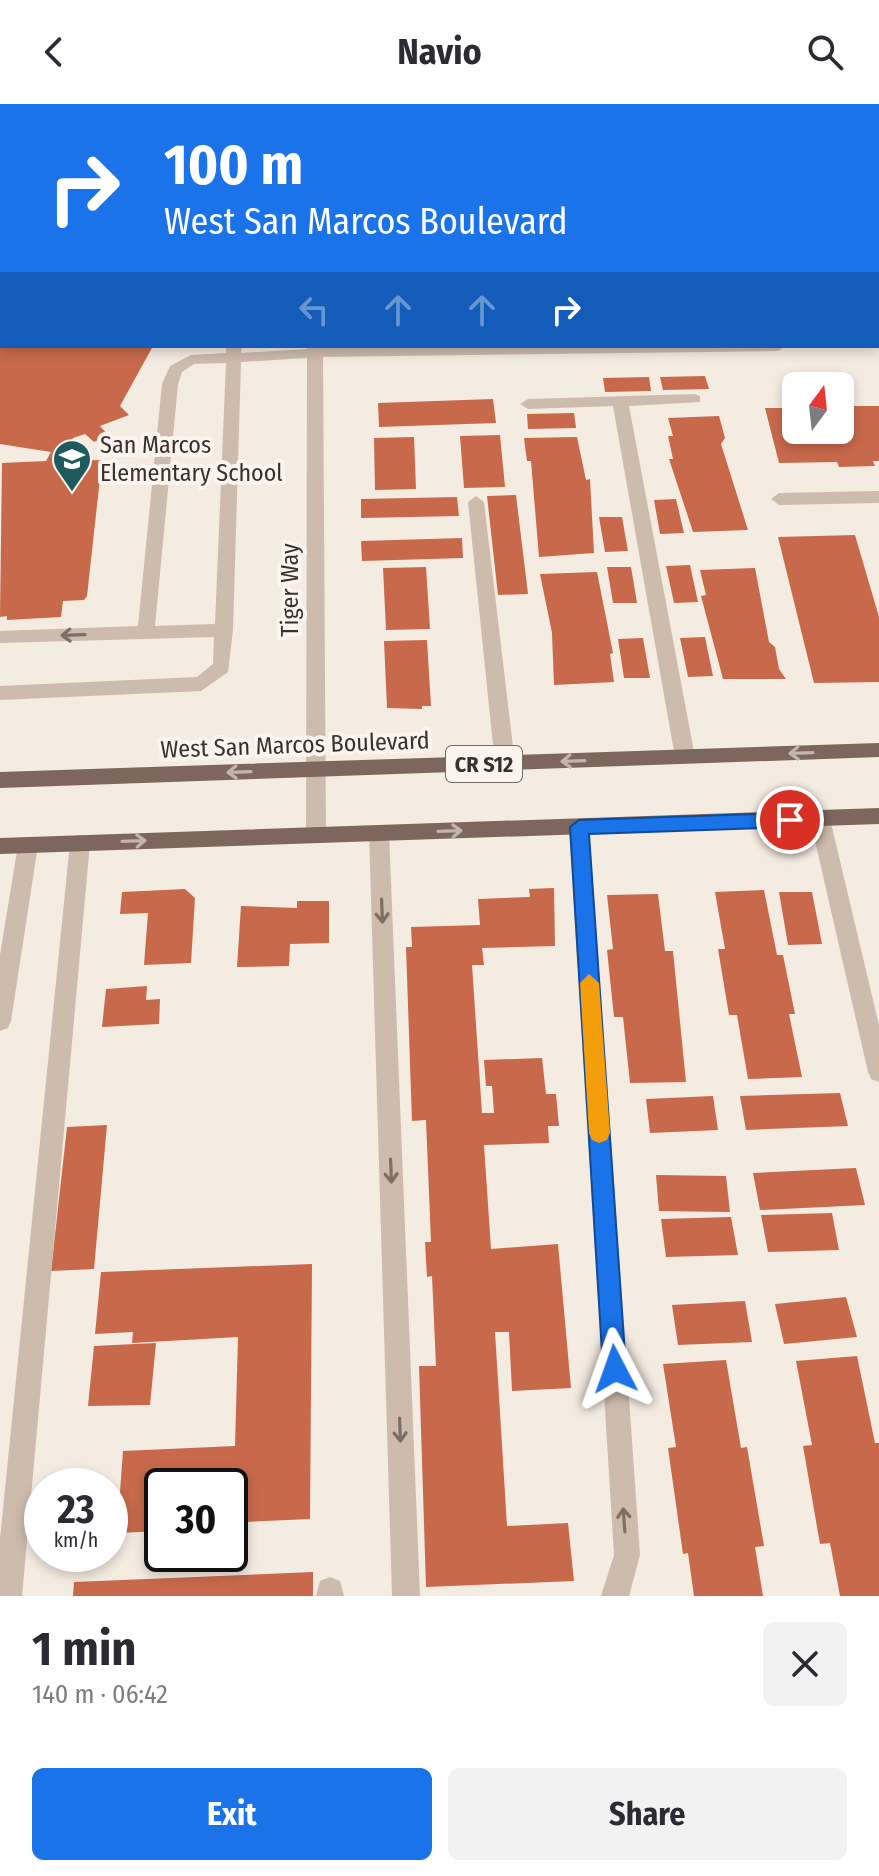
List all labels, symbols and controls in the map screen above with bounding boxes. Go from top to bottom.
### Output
icon: back [32,30,76,74]
text: Navio [397,30,482,74]
icon: search [803,30,847,74]
text: 100 m [164,132,303,199]
icon: right [32,136,136,240]
text: West San Marcos Boulevard [164,200,568,244]
icon: left [292,288,336,332]
icon: ahead [376,288,420,332]
icon: ahead [460,288,504,332]
icon: right [544,288,588,332]
north arrow [782,372,854,444]
map controls [782,372,854,444]
place label: San Marcos Elementary School [100,431,283,487]
school or university icon: San Marcos Elementary School [51,438,93,493]
street label: Tiger Way [276,543,304,637]
one-way arrow [60,628,87,643]
street label: West San Marcos Boulevard [160,726,430,764]
road number: CR S12 [446,746,522,782]
one-way arrow [788,746,815,761]
one-way arrow [560,754,587,769]
one-way arrow [226,765,253,780]
pin [756,786,824,854]
icon: arrive [768,798,812,842]
one-way arrow [436,823,463,838]
one-way arrow [120,834,147,849]
one-way arrow [375,897,390,924]
one-way arrow [384,1157,399,1184]
position arrow [573,1327,657,1411]
one-way arrow [393,1416,408,1443]
speed limit sign: 30 [144,1468,248,1572]
text: 23 [57,1486,95,1534]
one-way arrow [617,1507,632,1534]
text: km/h [54,1528,98,1552]
text: 1 min [32,1620,137,1678]
button: close [763,1622,847,1706]
text: 140 m · 06:42 [32,1679,168,1710]
button: Exit [32,1768,432,1860]
button: Share [448,1768,847,1860]

